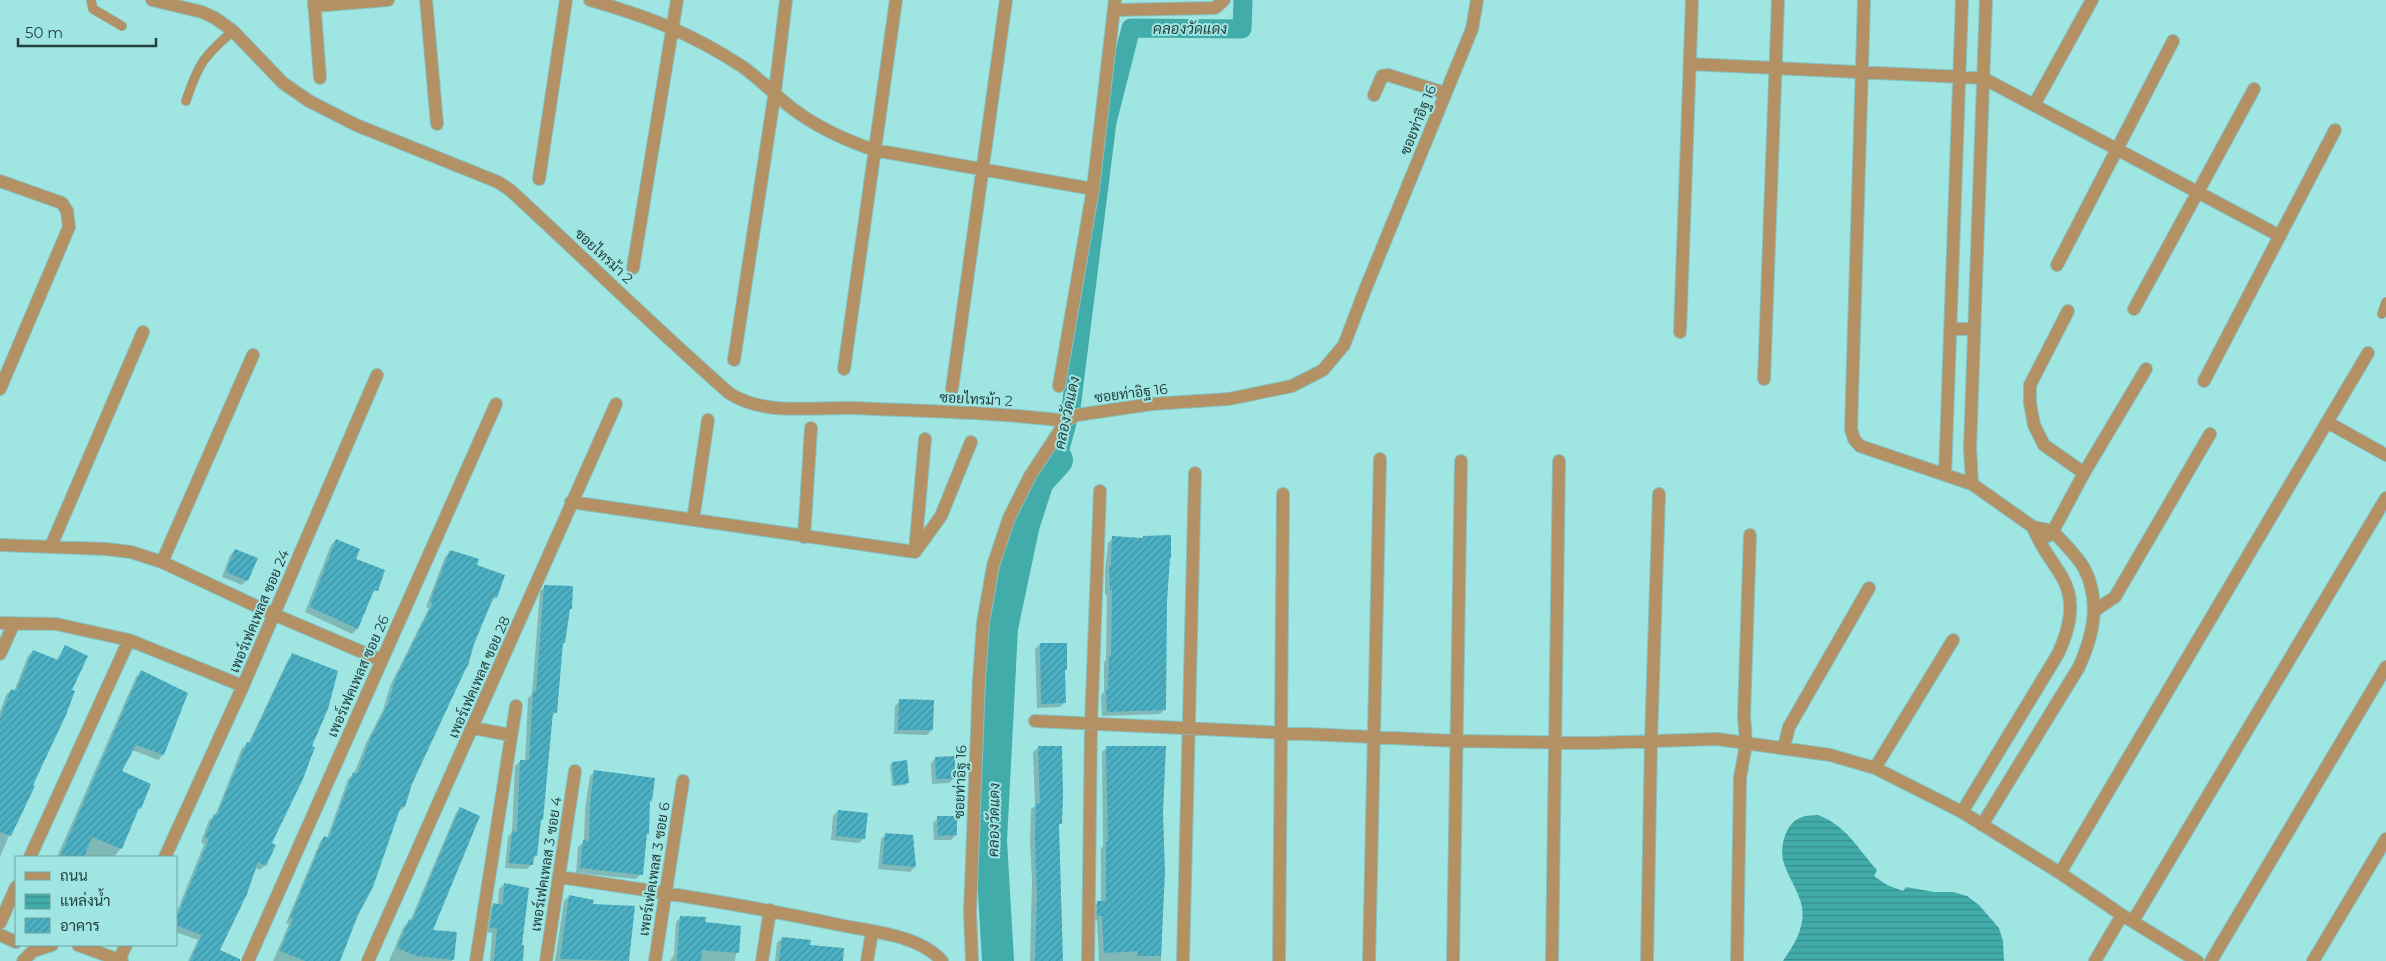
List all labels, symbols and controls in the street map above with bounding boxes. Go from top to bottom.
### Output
scale bar [18,15,155,47]
water label: คลองวัดแดง [1153,19,1227,38]
text: 50 m [25,23,63,42]
street label: ซอยท่าอิฐ 16 [1396,82,1440,158]
street label: ซอยไทรม้า 2 [571,224,637,288]
water label: คลองวัดแดง [1049,374,1084,451]
street label: ซอยท่าอิฐ 16 [1093,380,1169,406]
street label: ซอยไทรม้า 2 [939,388,1013,410]
street label: เพอร์เฟคเพลส ซอย 24 [225,546,293,675]
street label: เพอร์เฟคเพลส ซอย 26 [323,612,393,740]
street label: เพอร์เฟคเพลส ซอย 28 [444,613,514,741]
street label: ซอยท่าอิฐ 16 [950,744,970,819]
water label: คลองวัดแดง [983,782,1004,857]
street label: เพอร์เฟคเพลส 3 ซอย 4 [526,795,566,933]
street label: เพอร์เฟคเพลส 3 ซอย 6 [635,800,674,937]
legend [15,856,178,946]
text: ถนน [60,866,88,885]
text: แหล่งน้ำ [60,888,111,910]
text: อาคาร [60,916,100,935]

